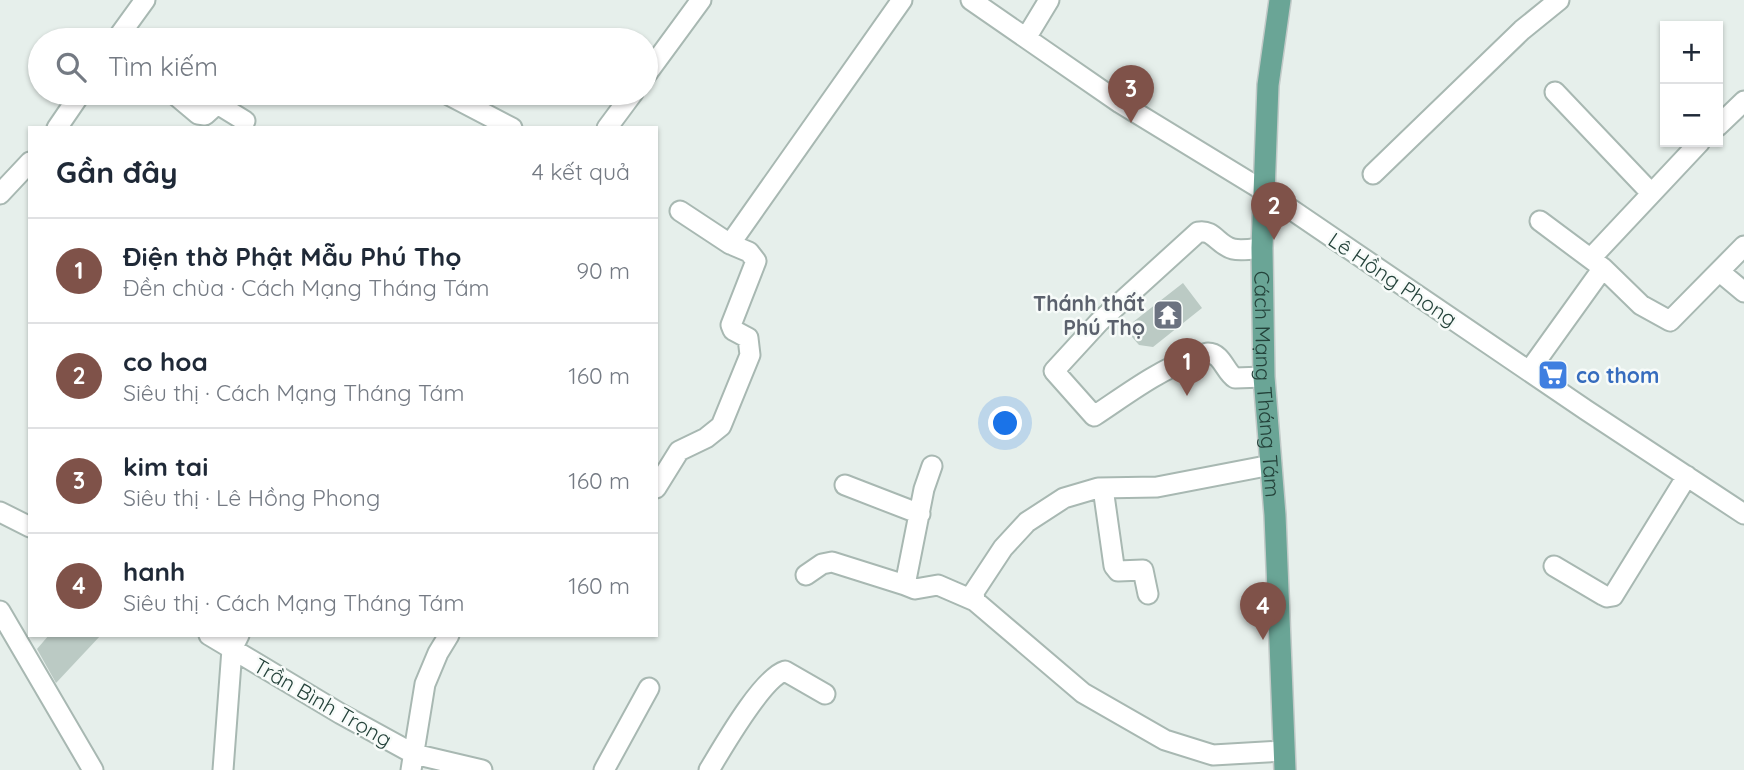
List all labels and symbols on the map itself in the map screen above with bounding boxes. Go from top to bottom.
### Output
pin: 3 [1108,65,1154,123]
pin: 2 [1251,182,1297,240]
street label: Lê Hồng Phong [1324,226,1462,332]
street label: Cách Mạng Tháng Tám [1249,270,1287,498]
place label: Thánh thất Phú Thọ [1033,290,1145,340]
temple icon: Thánh thất Phú Thọ [1151,298,1185,332]
pin: 1 [1164,338,1210,396]
supermarket icon: co thom [1536,358,1570,392]
place label: co thom [1576,362,1659,388]
your location [988,406,1022,440]
pin: 4 [1240,582,1286,640]
street label: Trần Bình Trọng [249,652,397,752]

